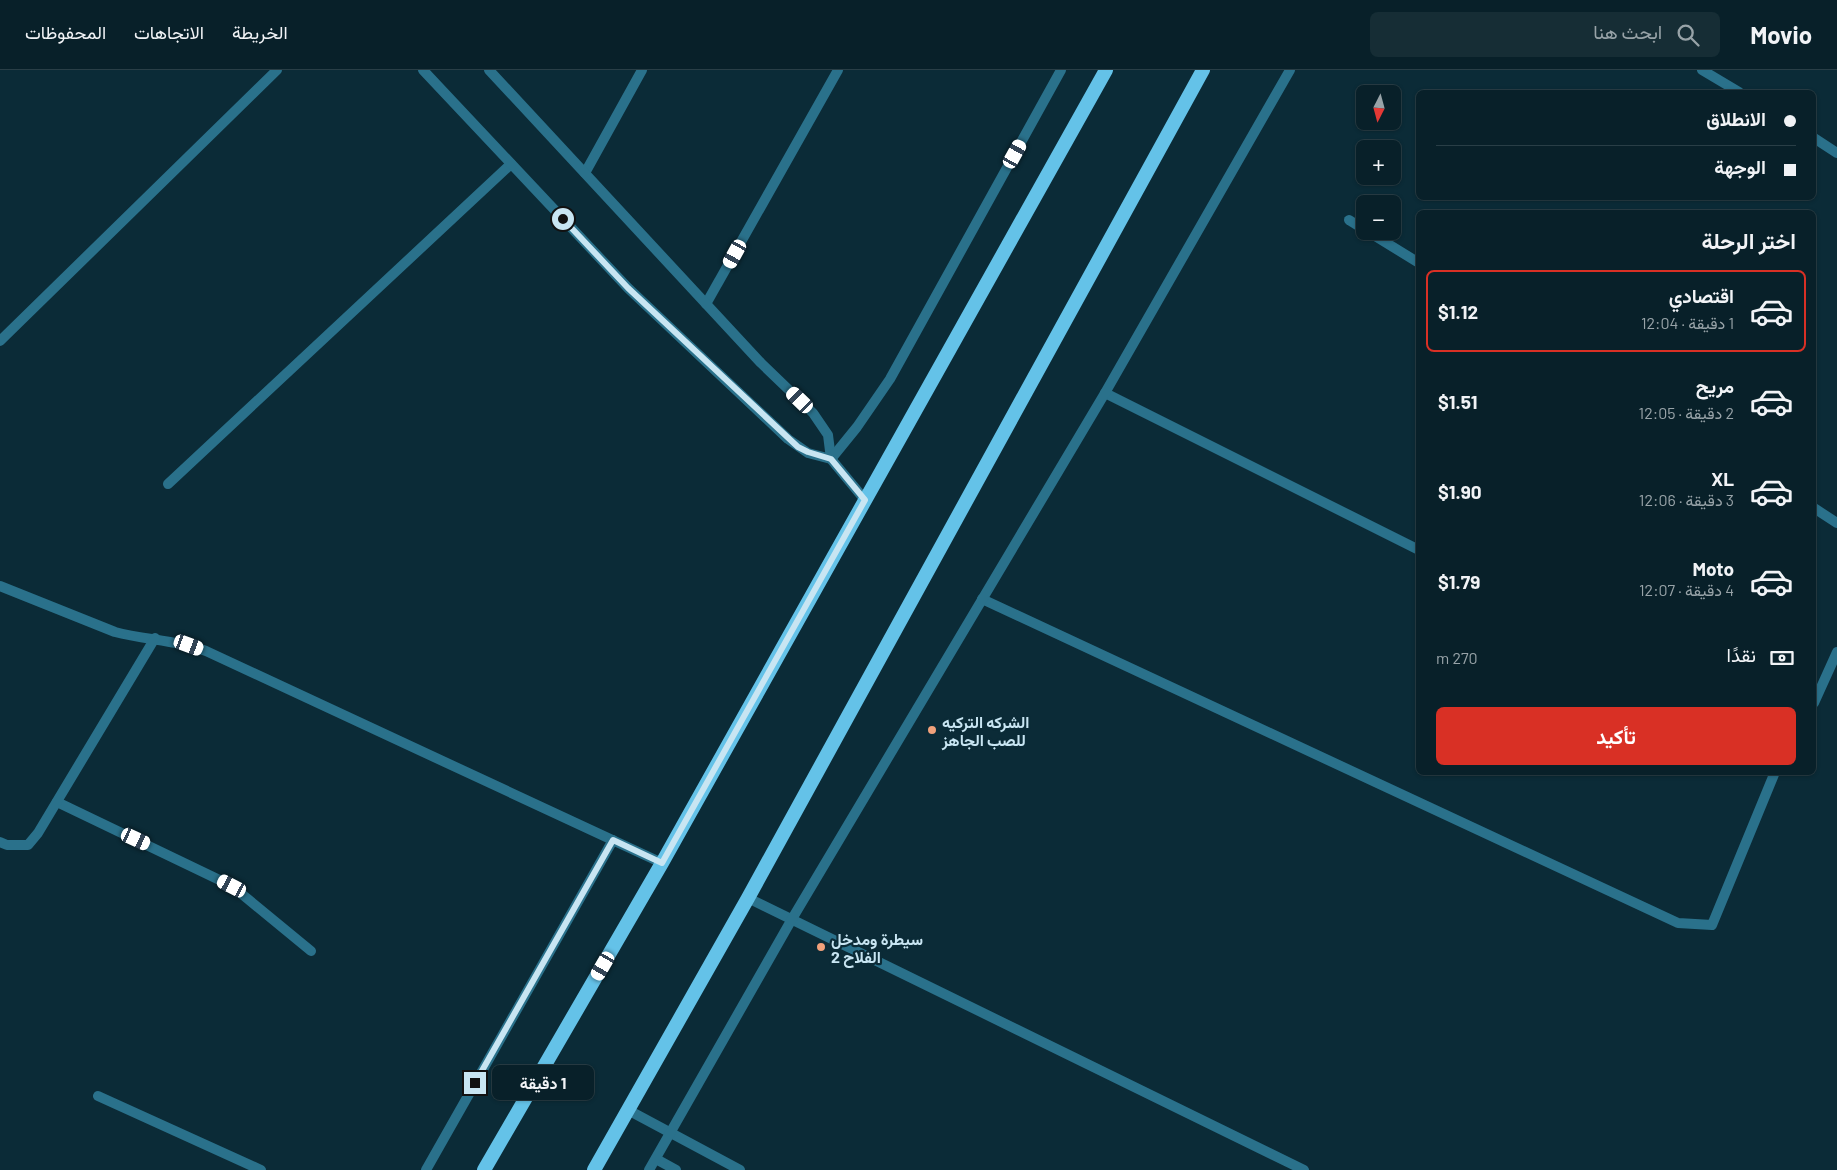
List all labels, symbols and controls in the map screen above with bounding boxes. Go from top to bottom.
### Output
search box [1370,12,1720,57]
text: ابحث هنا [1593,20,1662,43]
text: Movio [1750,20,1812,49]
text: المحفوظات [25,21,106,43]
text: الاتجاهات [134,21,204,43]
text: الخريطة [232,21,288,43]
icon: search [1674,21,1702,49]
north arrow [1356,85,1401,130]
map controls [1356,85,1401,240]
text: الانطلاق [1706,107,1766,130]
car [1001,137,1028,171]
button: + [1356,140,1401,185]
text: الوجهة [1714,155,1766,178]
button: − [1356,195,1401,240]
route start [552,208,574,230]
text: اختر الرحلة [1701,227,1796,253]
car [721,237,748,271]
text: اقتصادي [1669,284,1734,307]
icon: car [1749,289,1794,334]
text: $1.12 [1438,300,1478,323]
text: 1 دقيقة · 12:04 [1641,313,1734,332]
text: مريح [1696,374,1734,397]
icon: car [1749,379,1794,424]
car [783,384,816,416]
text: $1.51 [1438,390,1477,413]
text: 2 دقيقة · 12:05 [1639,403,1734,422]
text: XL [1711,467,1734,490]
icon: car [1749,469,1794,514]
text: $1.90 [1438,480,1482,503]
text: 3 دقيقة · 12:06 [1639,490,1734,509]
text: Moto [1692,557,1734,580]
icon: car [1749,559,1794,604]
text: $1.79 [1438,570,1480,593]
text: 4 دقيقة · 12:07 [1639,580,1734,599]
car [172,633,205,657]
text: نقدًا [1727,643,1756,666]
icon: cash [1768,644,1796,672]
text: 270 m [1436,648,1478,667]
button: تأكيد [1436,707,1796,765]
place label: الشركه التركيه للصب الجاهز [941,712,1029,751]
marker: الشركه التركيه للصب الجاهز [926,724,938,736]
car [119,826,152,852]
car [215,873,248,899]
place label: سيطرة ومدخل الفلاح 2 [831,929,923,968]
marker: سيطرة ومدخل الفلاح 2 [815,941,827,953]
car [589,949,616,983]
callout: 1 دقيقة [492,1066,595,1100]
route end [464,1072,486,1094]
text: 1 دقيقة [520,1073,566,1092]

